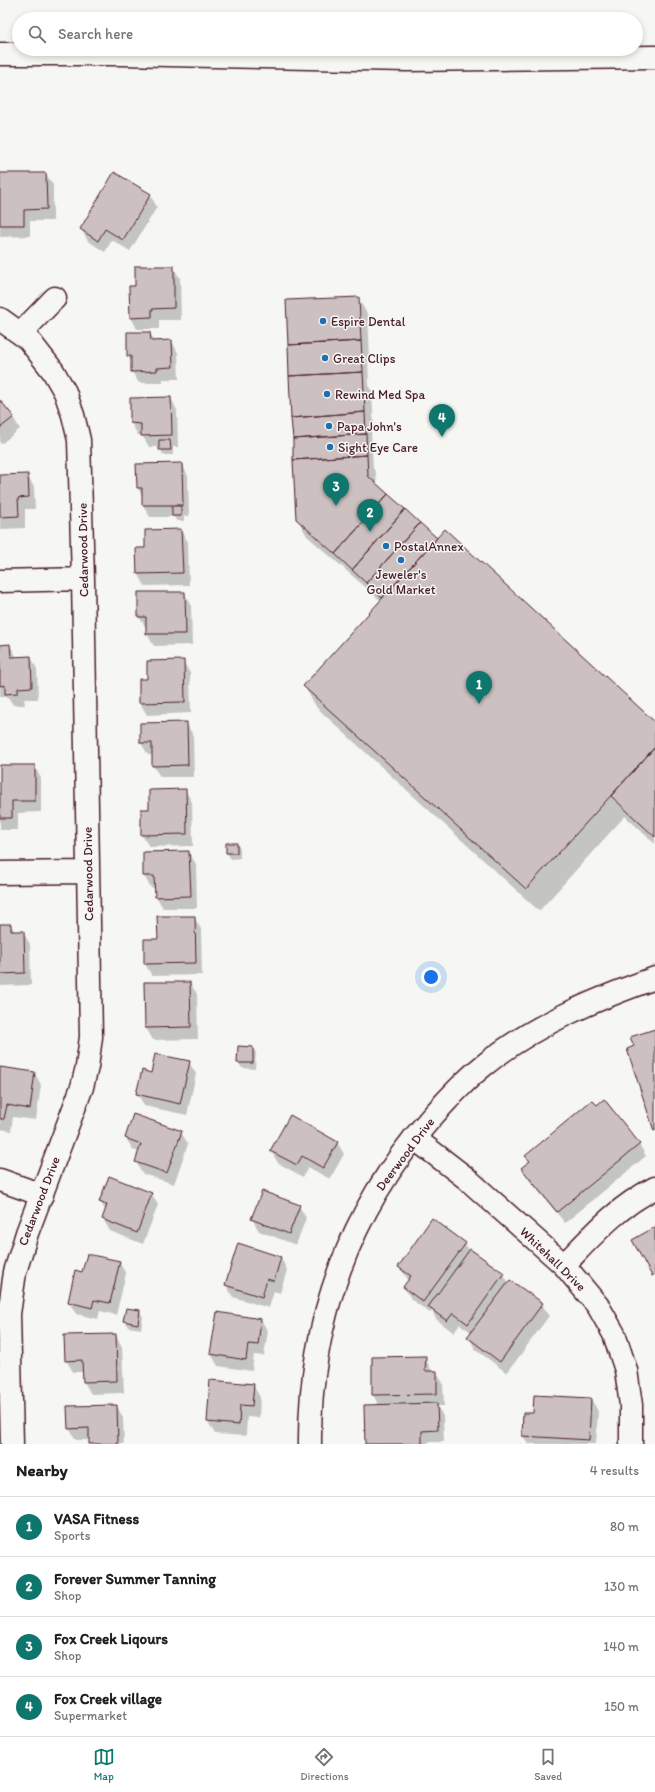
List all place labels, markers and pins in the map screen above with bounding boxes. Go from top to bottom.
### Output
place label: Espire Dental [331,314,406,329]
marker: Espire Dental [318,316,328,326]
place label: Great Clips [333,351,396,366]
marker: Great Clips [320,353,330,363]
place label: Rewind Med Spa [335,387,425,402]
marker: Rewind Med Spa [322,389,332,399]
pin: 4 [429,404,455,437]
place label: Papa John's [337,419,402,434]
marker: Papa John's [324,421,334,431]
place label: Sight Eye Care [338,440,418,455]
marker: Sight Eye Care [325,442,335,452]
pin: 3 [323,473,349,506]
pin: 2 [357,499,383,532]
place label: PostalAnnex [394,539,464,554]
marker: PostalAnnex [381,541,391,551]
marker: Jeweler's Gold Market [396,555,406,565]
place label: Jeweler's Gold Market [366,567,436,597]
pin: 1 [466,671,492,704]

